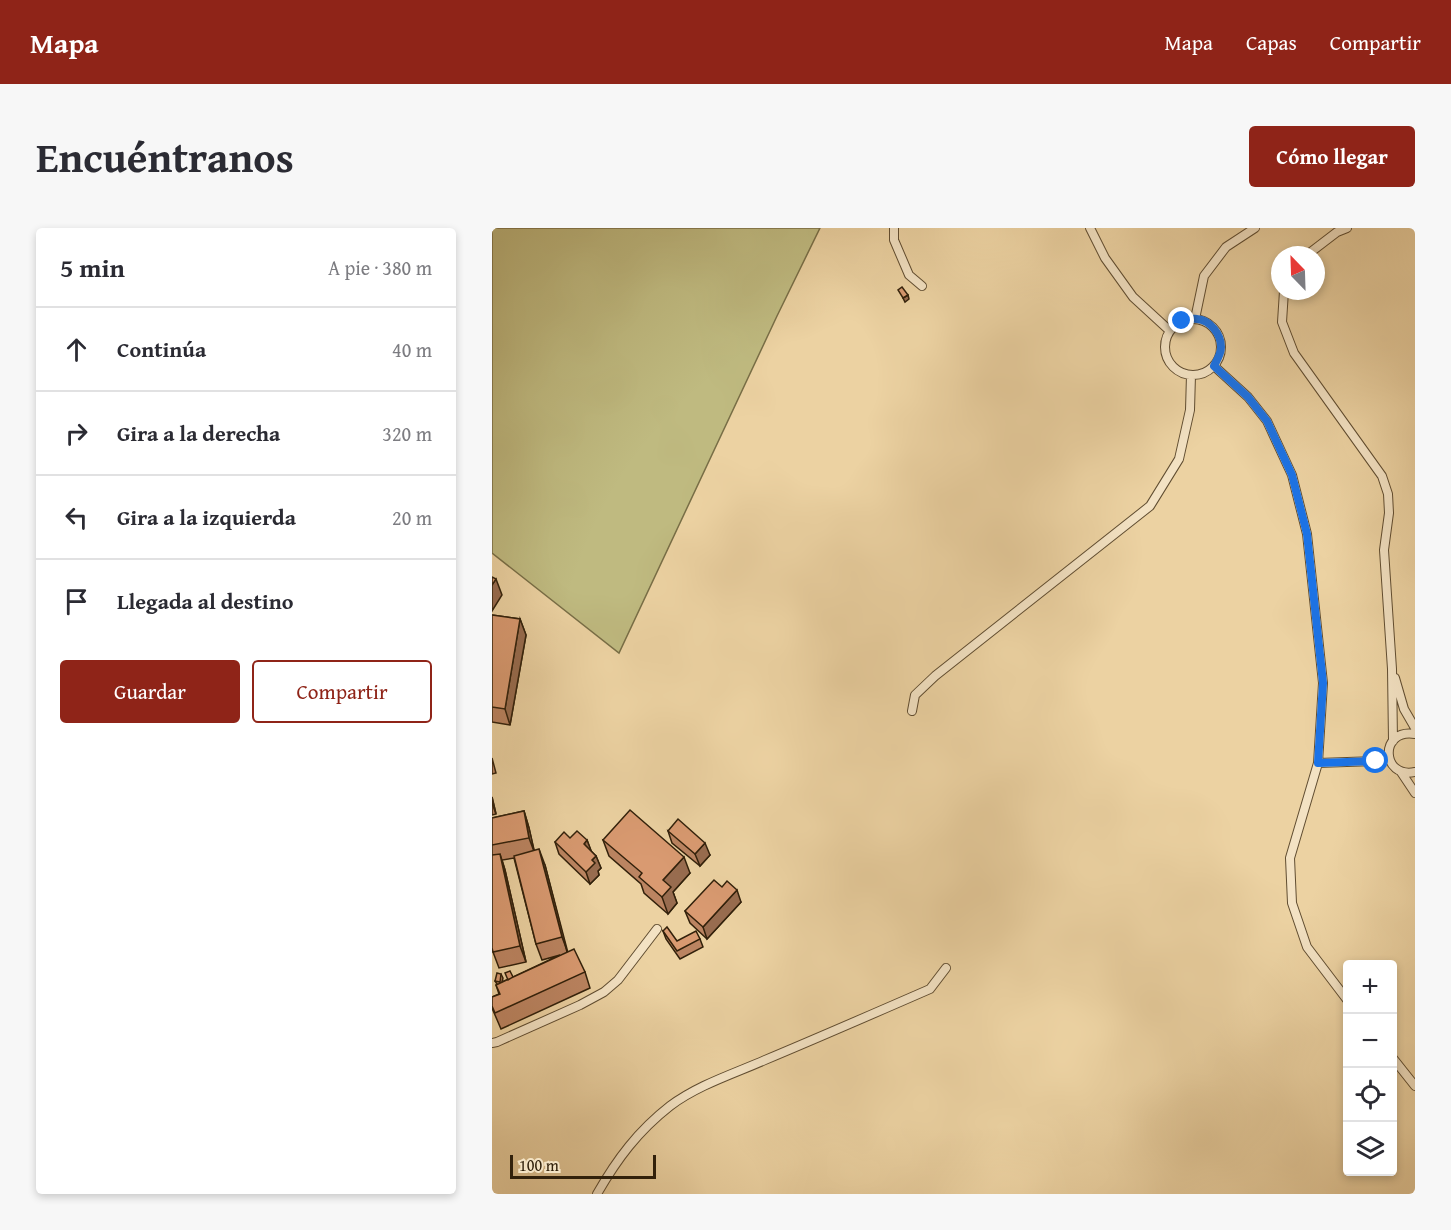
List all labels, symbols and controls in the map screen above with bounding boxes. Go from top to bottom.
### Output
text: Mapa [30,22,99,63]
text: Mapa [1164,27,1213,58]
text: Capas [1246,27,1297,58]
text: Compartir [1330,27,1421,58]
text: Encuéntranos [36,126,294,187]
button: Cómo llegar [1249,126,1415,187]
north arrow [1271,246,1325,300]
text: 5 min [60,248,125,287]
text: A pie · 380 m [328,253,432,282]
route end [1168,307,1194,333]
icon: ahead [60,333,93,366]
text: Continúa [117,333,206,365]
text: 40 m [392,335,432,364]
icon: right [60,417,93,450]
text: Gira a la derecha [117,417,280,449]
text: 320 m [382,419,432,448]
icon: left [60,501,93,534]
text: Gira a la izquierda [117,501,296,533]
text: 20 m [392,503,432,532]
icon: arrive [60,585,93,618]
text: Llegada al destino [117,585,293,617]
button: Guardar [60,660,240,723]
button: Compartir [252,660,432,723]
route start [1362,747,1388,773]
map controls [1343,960,1397,1176]
button: + [1343,960,1397,1014]
button: − [1343,1014,1397,1068]
button: locate [1343,1068,1397,1122]
button: layers [1343,1122,1397,1176]
scale bar [510,1152,656,1180]
text: 100 m [519,1153,559,1177]

